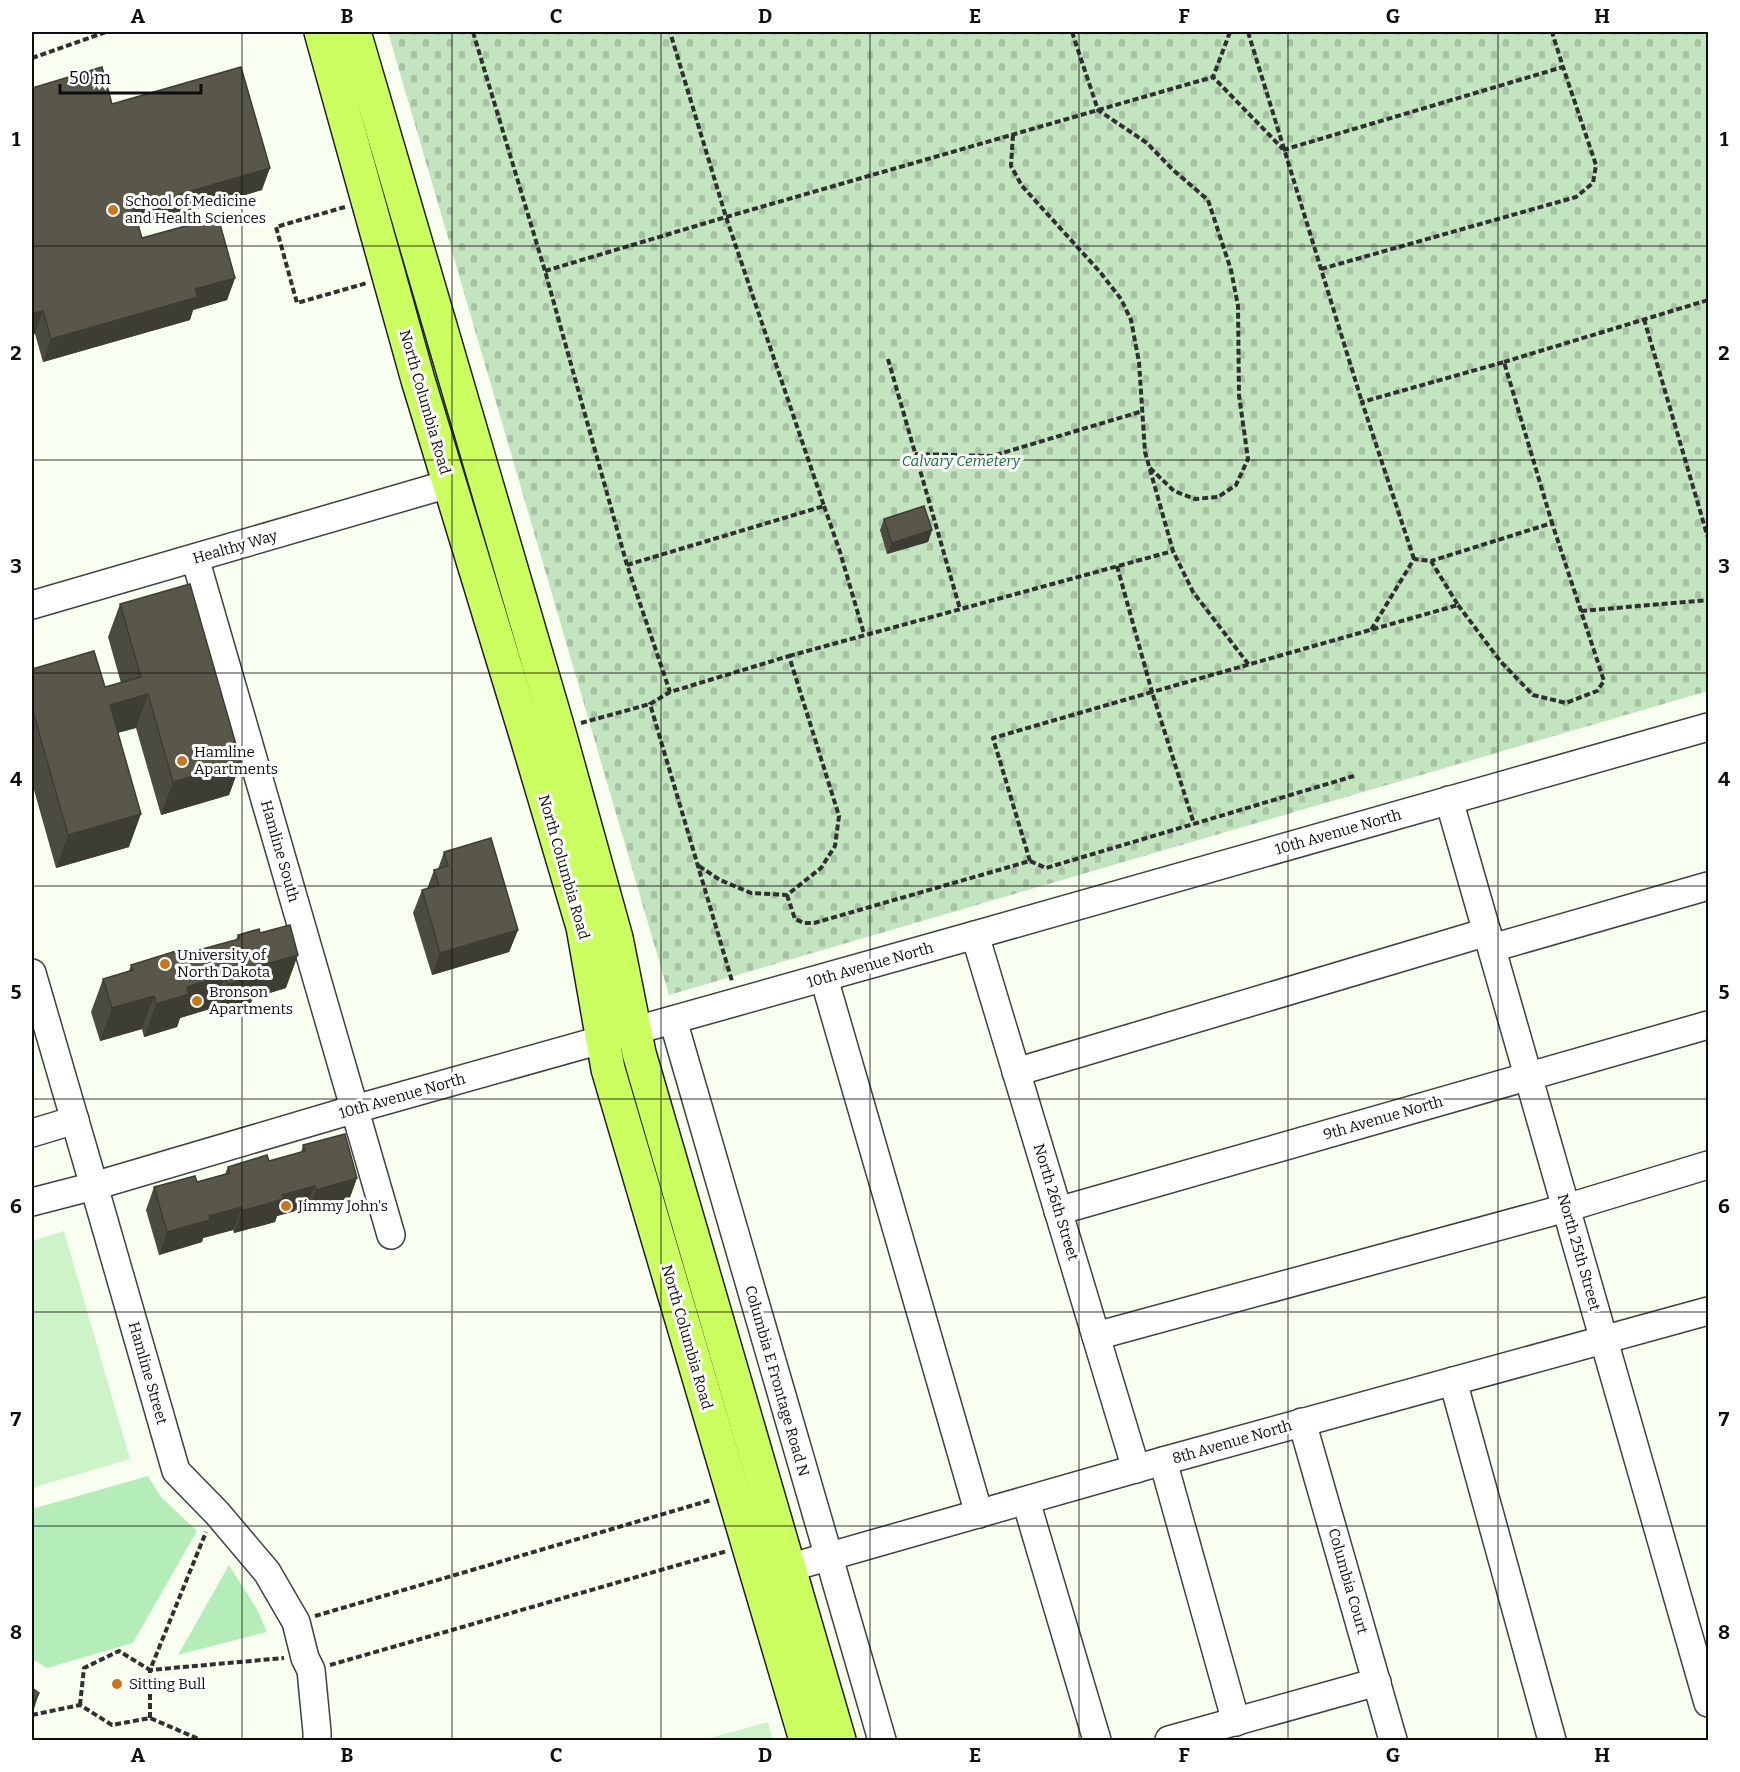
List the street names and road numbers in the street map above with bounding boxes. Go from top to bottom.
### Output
street label: North Columbia Road [396,328,454,477]
street label: Healthy Way [191,526,279,568]
street label: North Columbia Road [535,793,593,942]
street label: Hamline South [257,798,303,905]
street label: 10th Avenue North [1273,805,1404,859]
street label: 10th Avenue North [805,938,936,992]
street label: 10th Avenue North [337,1069,468,1123]
street label: 9th Avenue North [1321,1092,1446,1144]
street label: North 26th Street [1030,1141,1083,1263]
street label: North 25th Street [1554,1192,1604,1313]
street label: North Columbia Road [658,1263,716,1412]
street label: Columbia E Frontage Road N [741,1283,813,1479]
street label: Hamline Street [125,1320,171,1427]
street label: 8th Avenue North [1170,1416,1295,1468]
street label: Columbia Court [1324,1526,1372,1637]

